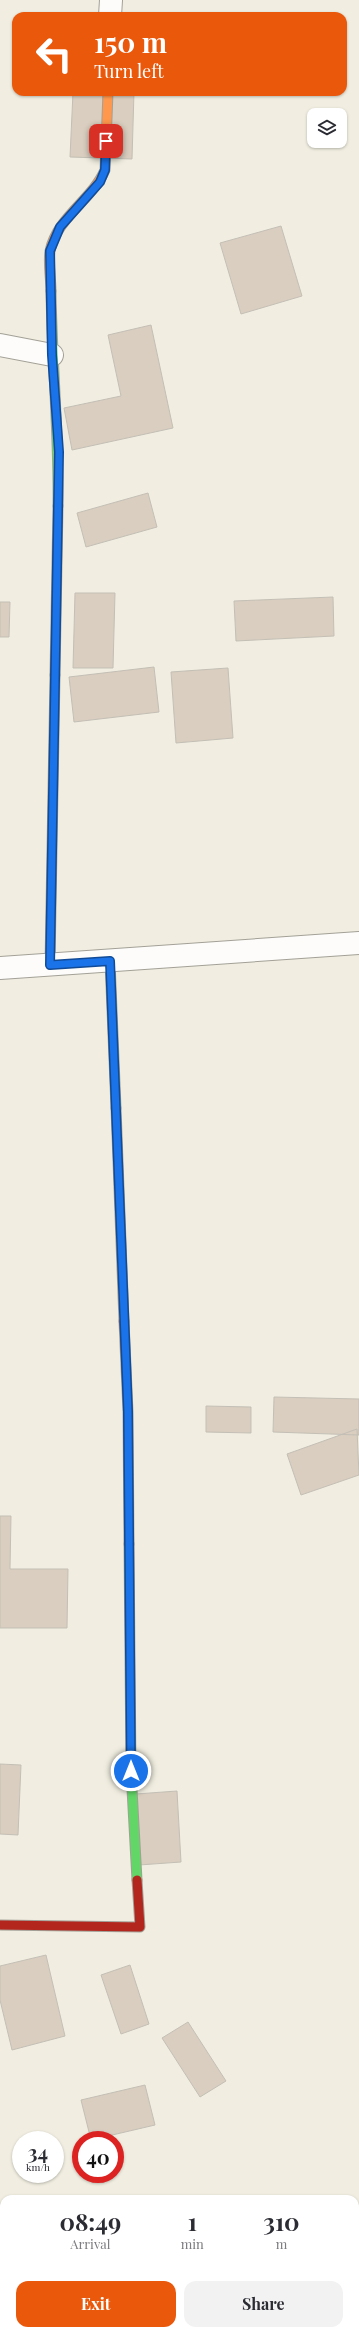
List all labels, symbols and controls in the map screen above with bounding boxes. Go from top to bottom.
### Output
text: 150 m [94,23,167,60]
icon: left [28,28,80,80]
text: Turn left [94,59,164,83]
map controls [307,108,347,148]
button: layers [307,108,347,148]
pin [89,124,123,158]
icon: arrive [95,130,117,152]
position arrow [110,1750,152,1792]
speed limit sign: 40 [72,2131,124,2183]
text: 34 [28,2138,48,2165]
text: km/h [26,2160,50,2174]
text: 08:49 [59,2205,121,2237]
text: 1 [188,2205,197,2237]
text: 310 [263,2205,300,2237]
text: Arrival [70,2235,110,2252]
text: min [181,2235,204,2252]
text: m [276,2235,287,2252]
button: Exit [16,2281,176,2327]
button: Share [184,2281,343,2327]

